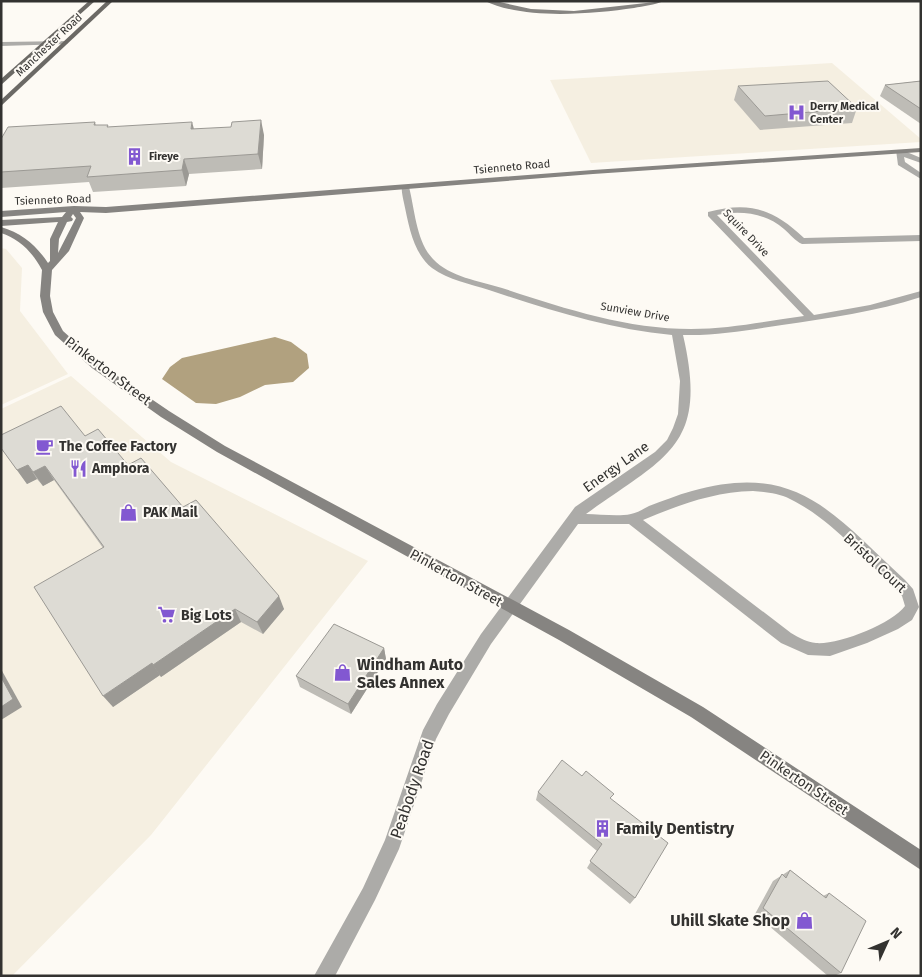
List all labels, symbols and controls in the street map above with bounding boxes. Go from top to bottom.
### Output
street label: Manchester Road [13,11,85,79]
place label: Derry Medical Center [810,100,880,126]
hospital icon: Derry Medical Center [786,102,806,122]
building icon: Fireye [125,146,145,166]
place label: Fireye [149,150,179,163]
street label: Tsienneto Road [473,157,551,177]
street label: Tsienneto Road [14,192,92,208]
street label: Squire Drive [720,207,772,259]
street label: Sunview Drive [599,300,671,324]
street label: Pinkerton Street [62,333,155,409]
cafe icon: The Coffee Factory [35,436,55,456]
place label: The Coffee Factory [59,438,178,455]
street label: Energy Lane [580,438,652,496]
restaurant icon: Amphora [68,458,88,478]
place label: Amphora [91,460,150,477]
shop icon: PAK Mail [119,502,139,522]
place label: PAK Mail [143,504,199,521]
street label: Bristol Court [840,530,911,597]
street label: Pinkerton Street [407,546,506,611]
supermarket icon: Big Lots [157,605,177,625]
place label: Big Lots [181,607,232,624]
place label: Windham Auto Sales Annex [357,655,463,692]
shop icon: Windham Auto Sales Annex [333,663,353,683]
street label: Peabody Road [386,737,438,841]
street label: Pinkerton Street [756,747,852,819]
building icon: Family Dentistry [592,818,612,838]
place label: Family Dentistry [616,819,735,838]
shop icon: Uhill Skate Shop [794,910,814,930]
place label: Uhill Skate Shop [670,911,790,930]
north arrow [862,917,912,967]
text: N [887,924,905,943]

